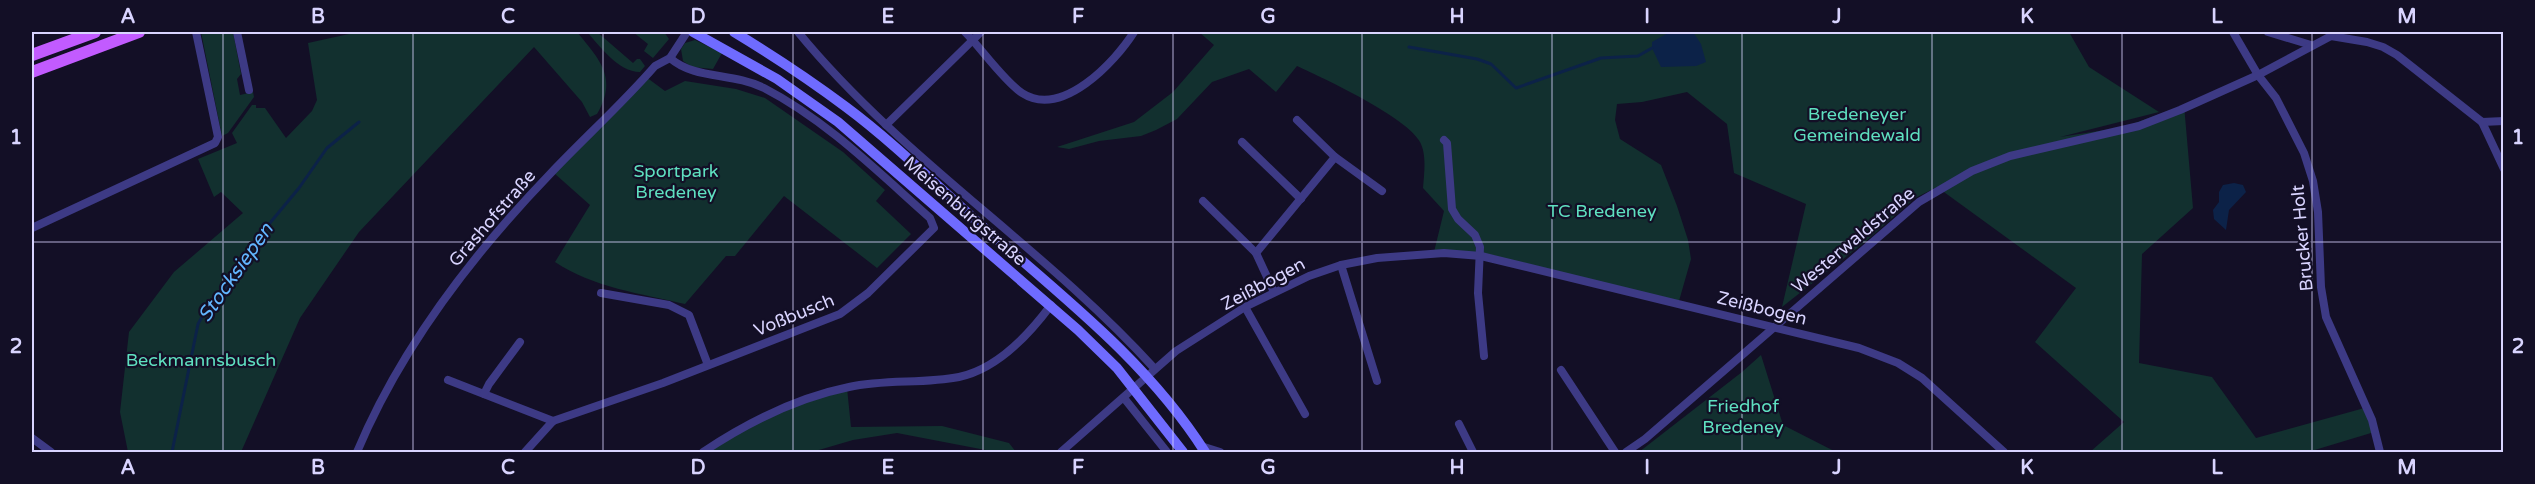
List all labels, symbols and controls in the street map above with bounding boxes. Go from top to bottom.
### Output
text: A [121,5,136,29]
text: B [311,5,325,29]
text: C [501,5,515,29]
text: D [690,5,706,29]
text: E [882,5,895,29]
text: F [1072,5,1084,29]
text: G [1260,5,1276,29]
text: H [1449,5,1465,29]
text: I [1644,5,1650,29]
text: J [1831,5,1842,29]
text: K [2020,5,2034,29]
text: L [2211,5,2223,29]
text: M [2397,5,2417,29]
park label: Bredeneyer Gemeindewald [1793,103,1921,146]
text: 1 [10,126,22,150]
text: 1 [2512,126,2524,150]
street label: Meisenburgstraße [899,152,1031,270]
park label: Sportpark Bredeney [633,160,719,203]
street label: Grashofstraße [444,165,540,271]
street label: Westerwaldstraße [1787,182,1919,298]
street label: Brucker Holt [2286,184,2318,292]
park label: TC Bredeney [1547,200,1657,222]
water label: Stocksiepen [193,218,279,327]
street label: Zeißbogen [1217,253,1309,315]
street label: Zeißbogen [1715,286,1809,330]
street label: Voßbusch [751,289,837,341]
text: 2 [10,335,22,359]
text: 2 [2512,335,2524,359]
park label: Beckmannsbusch [126,349,276,371]
park label: Friedhof Bredeney [1702,395,1784,438]
text: A [121,456,136,480]
text: B [311,456,325,480]
text: C [501,456,515,480]
text: D [690,456,706,480]
text: E [882,456,895,480]
text: F [1072,456,1084,480]
text: G [1260,456,1276,480]
text: H [1449,456,1465,480]
text: I [1644,456,1650,480]
text: J [1831,456,1842,480]
text: K [2020,456,2034,480]
text: L [2211,456,2223,480]
text: M [2397,456,2417,480]

